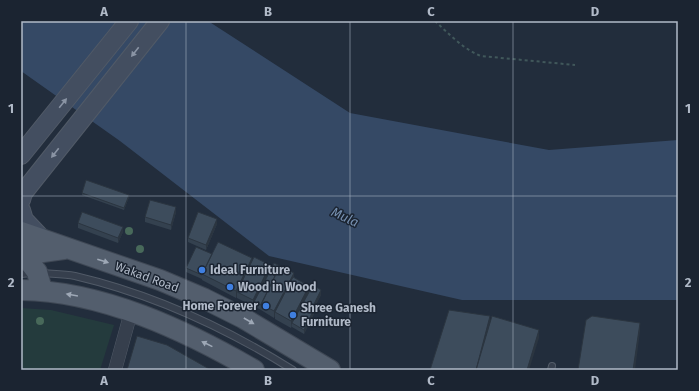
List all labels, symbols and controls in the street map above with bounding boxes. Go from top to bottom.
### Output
text: A [99,4,108,19]
text: B [264,4,272,19]
text: C [427,4,435,19]
text: D [591,4,600,19]
one-way arrow [131,46,140,57]
one-way arrow [59,97,67,108]
text: 1 [8,101,14,116]
text: 1 [685,101,691,116]
one-way arrow [50,148,59,159]
water label: Mula [329,204,361,230]
one-way arrow [97,258,109,264]
street label: Wakad Road [113,259,181,295]
place label: Ideal Furniture [210,263,290,277]
marker: Ideal Furniture [197,265,207,275]
text: 2 [8,275,15,290]
text: 2 [685,275,692,290]
place label: Wood in Wood [238,280,317,294]
marker: Wood in Wood [225,282,235,292]
one-way arrow [66,292,78,298]
place label: Home Forever [182,299,258,313]
marker: Home Forever [261,301,271,311]
place label: Shree Ganesh Furniture [301,301,376,329]
marker: Shree Ganesh Furniture [288,310,298,320]
one-way arrow [243,318,255,325]
one-way arrow [201,341,213,348]
text: A [99,373,108,388]
text: B [264,373,272,388]
text: C [427,373,435,388]
text: D [591,373,600,388]

